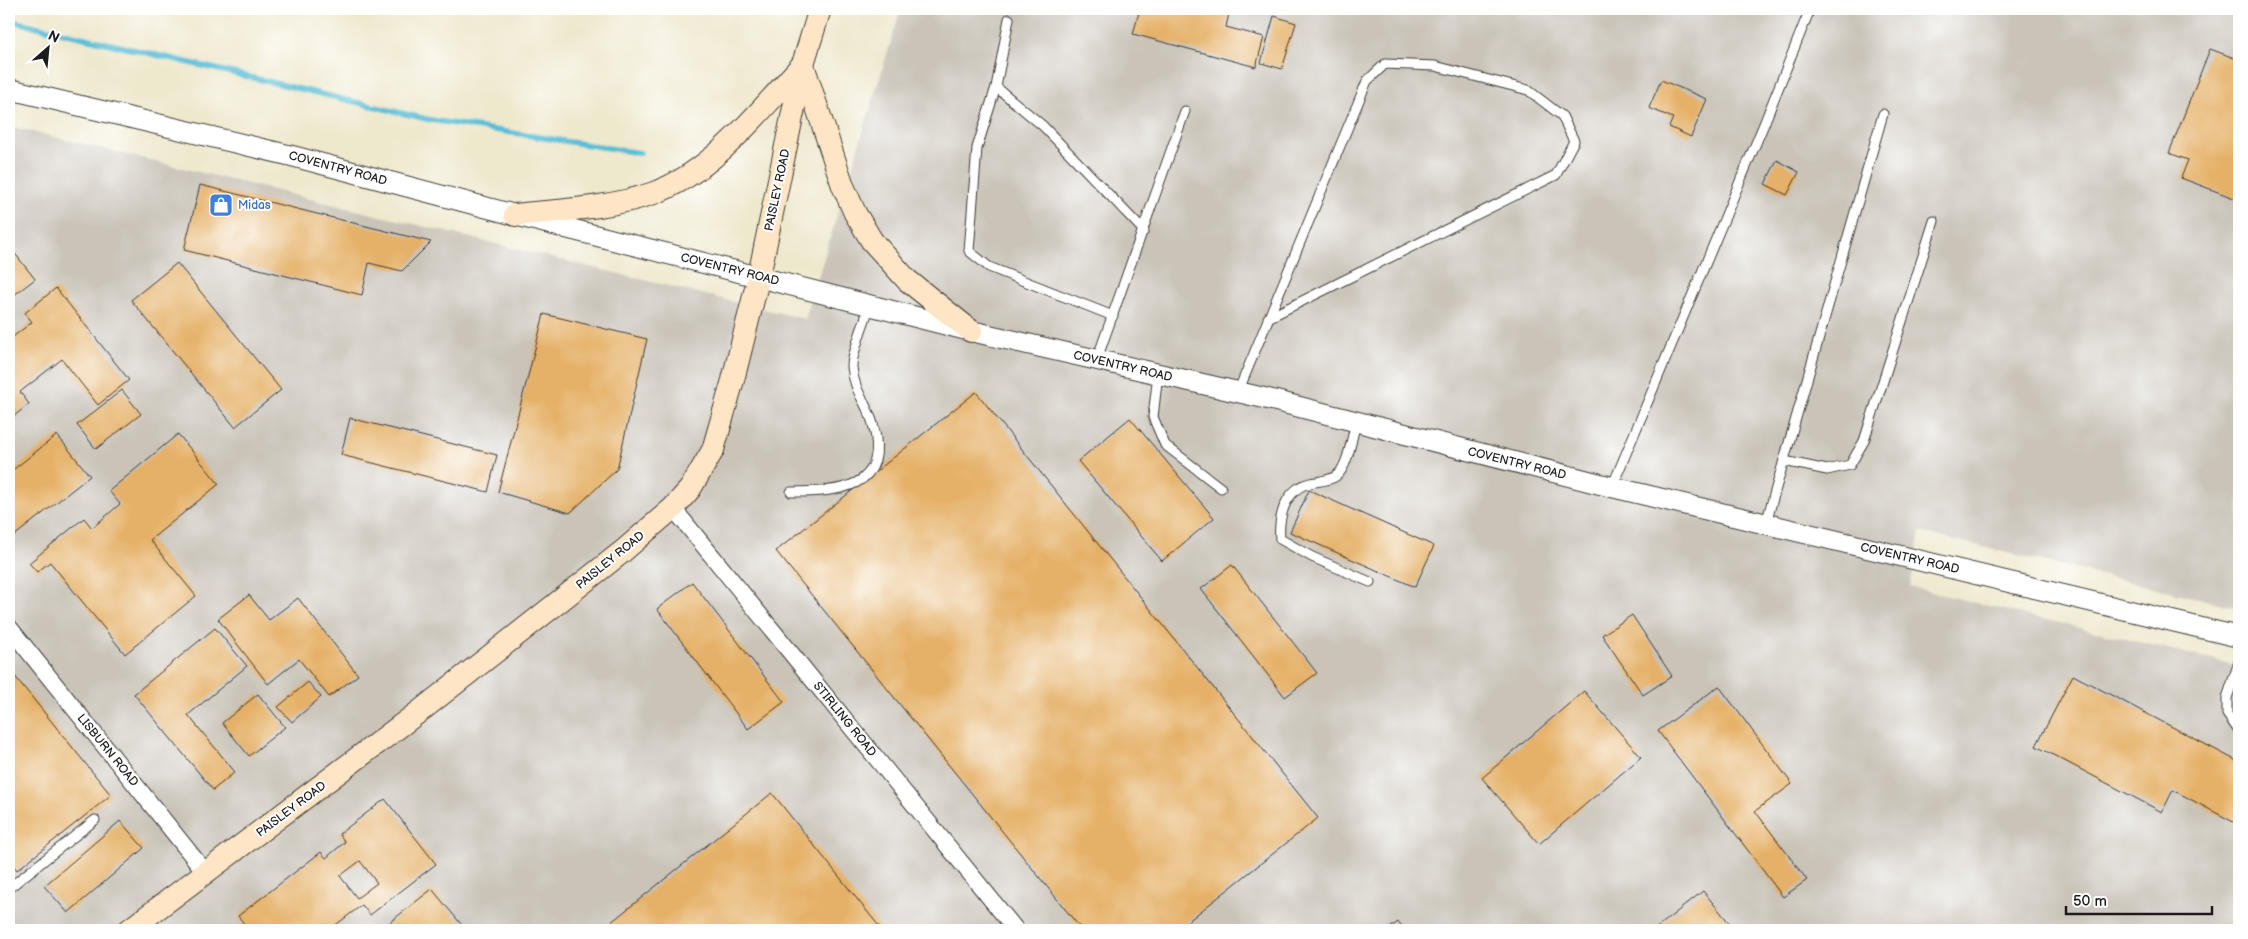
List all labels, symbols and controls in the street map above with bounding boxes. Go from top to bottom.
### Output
north arrow [22,22,72,72]
text: N [45,27,62,47]
street label: PAISLEY ROAD [761,147,794,233]
street label: COVENTRY ROAD [287,148,389,189]
shop icon: Midas [208,192,234,218]
place label: Midas [238,198,271,213]
street label: COVENTRY ROAD [679,250,781,289]
street label: COVENTRY ROAD [1072,348,1174,385]
street label: COVENTRY ROAD [1466,444,1568,483]
street label: PAISLEY ROAD [573,528,648,592]
street label: COVENTRY ROAD [1859,540,1961,577]
street label: STIRLING ROAD [810,679,879,760]
street label: LISBURN ROAD [74,711,142,790]
street label: PAISLEY ROAD [253,778,329,841]
scale bar [2066,884,2212,916]
text: 50 m [2073,892,2107,911]

